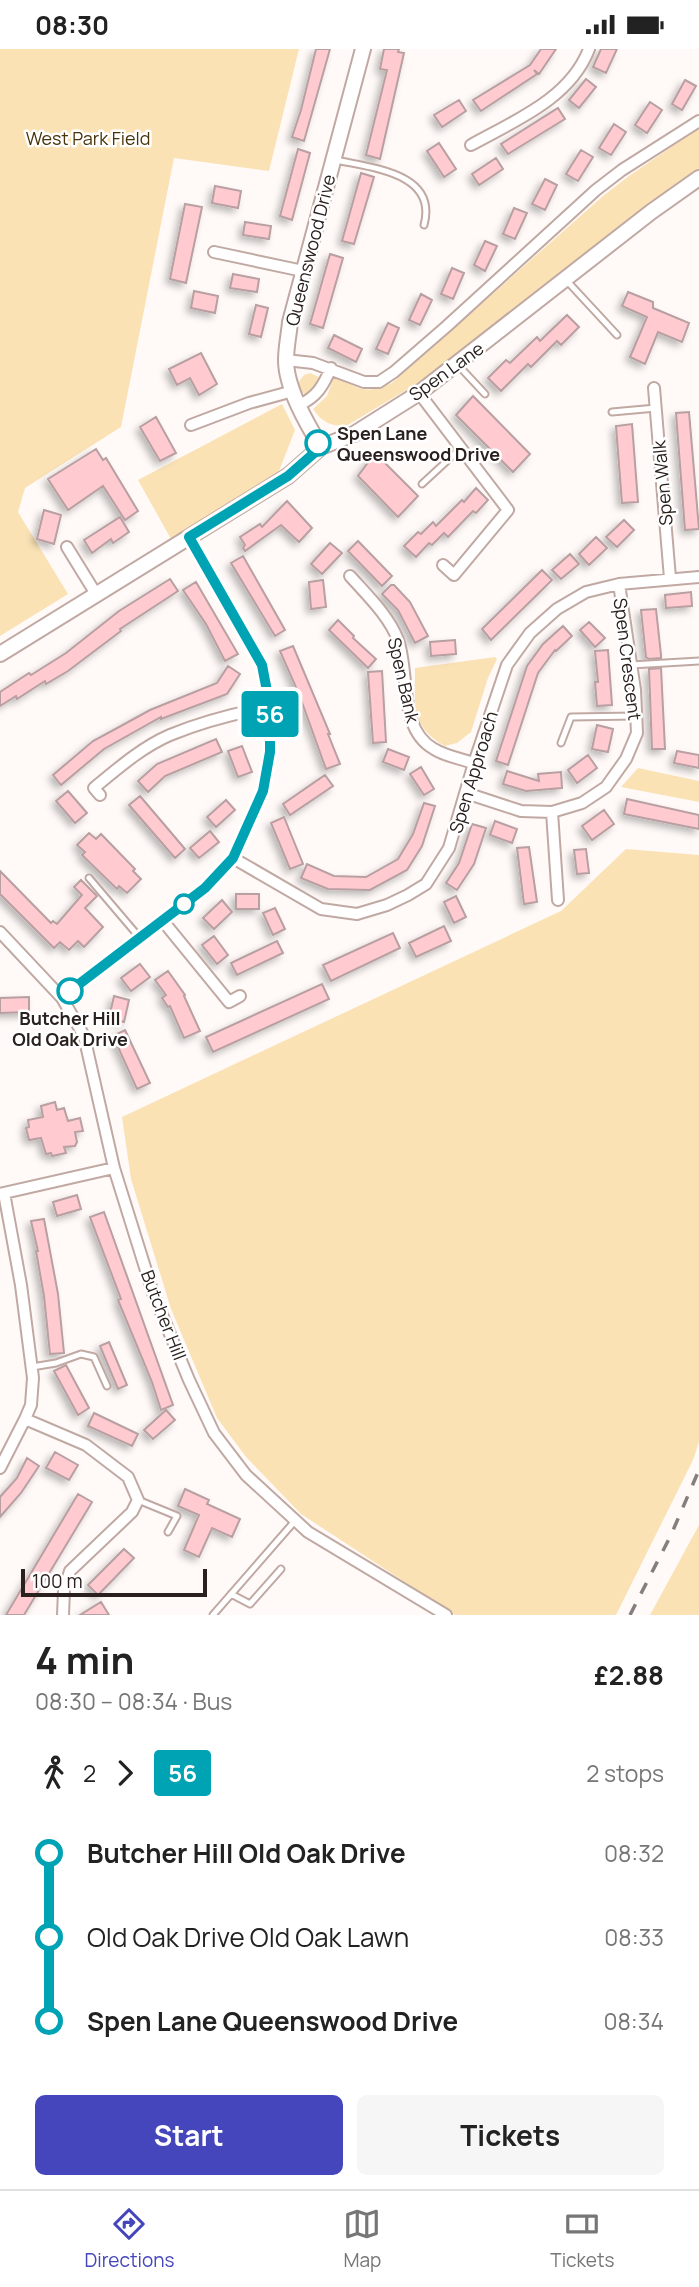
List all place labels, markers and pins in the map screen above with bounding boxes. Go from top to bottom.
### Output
place label: Spen Lane Queenswood Drive [337,421,500,466]
marker: Spen Lane Queenswood Drive [305,430,331,456]
unlabelled marker [174,894,194,914]
marker: Butcher Hill Old Oak Drive [57,978,83,1004]
place label: Butcher Hill Old Oak Drive [12,1006,128,1051]

